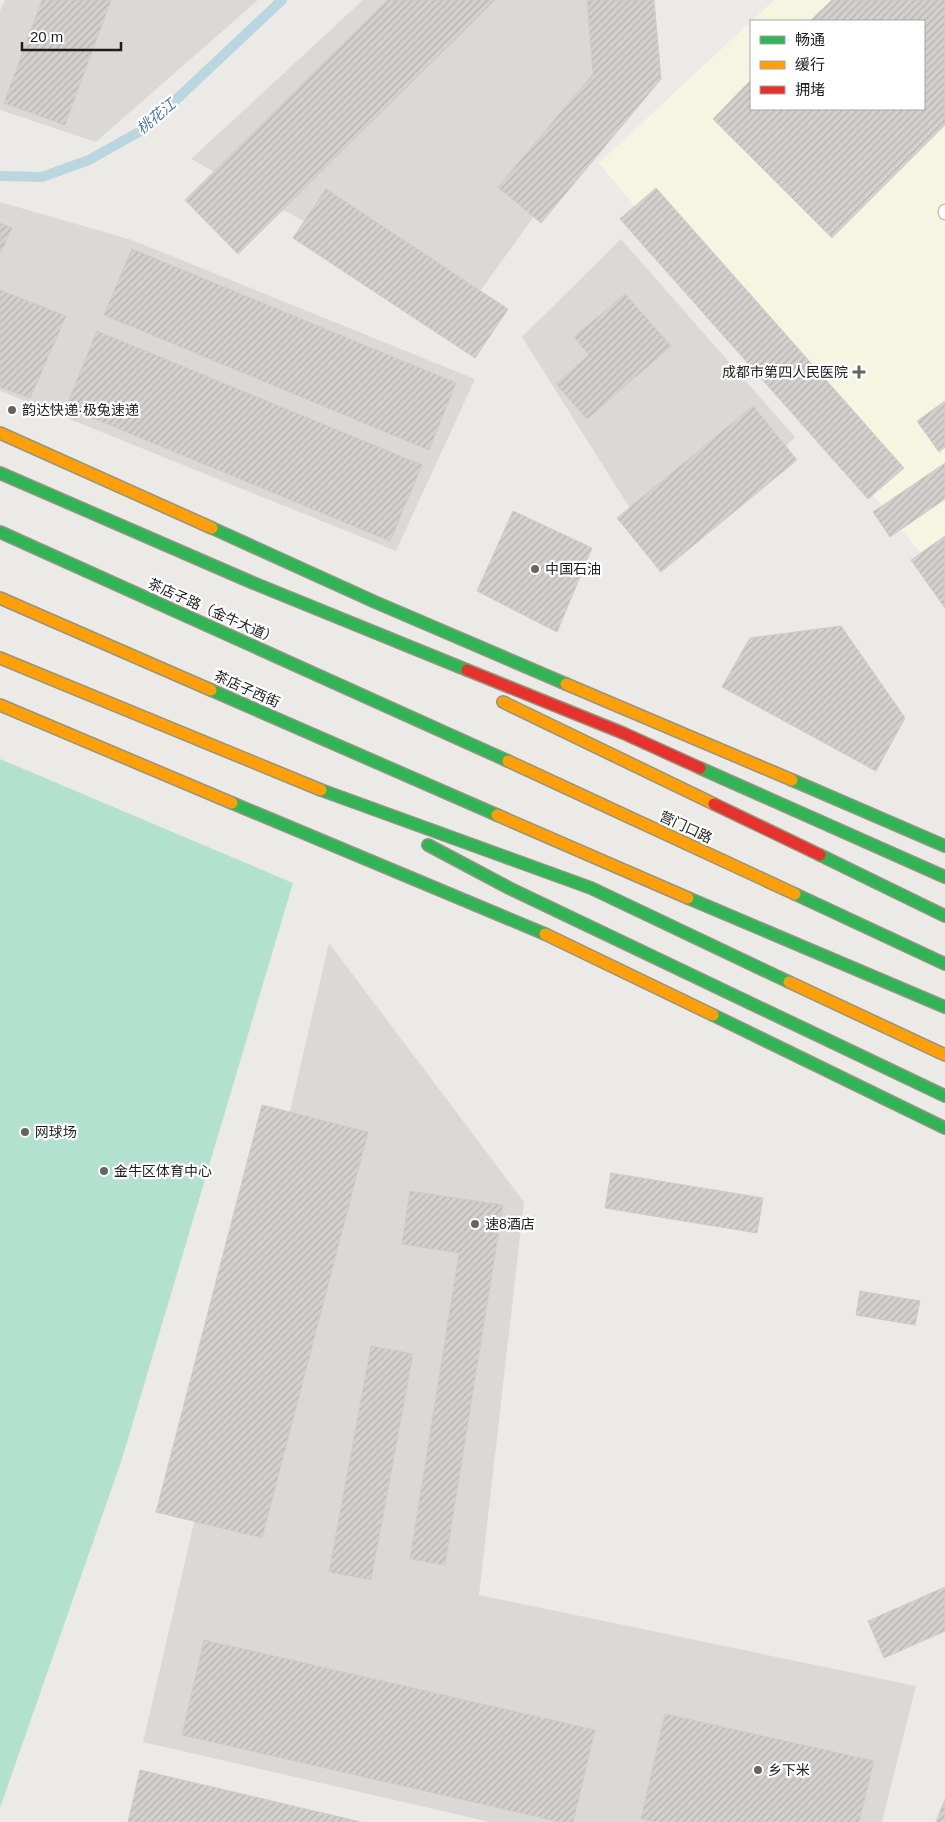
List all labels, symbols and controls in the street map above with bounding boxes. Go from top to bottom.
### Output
scale bar [22,20,121,52]
legend [750,20,925,110]
text: 20 m [30,28,63,45]
text: 畅通 [795,31,825,48]
text: 缓行 [795,56,825,73]
text: 拥堵 [795,81,825,98]
water label: 桃花江 [133,94,180,137]
place label: 成都市第四人民医院 [722,364,848,380]
marker: 成都市第四人民医院 [852,365,866,379]
place label: 韵达快递·极兔速递 [22,402,139,418]
marker: 韵达快递·极兔速递 [6,404,18,416]
place label: 中国石油 [545,561,601,577]
marker: 中国石油 [529,563,541,575]
street label: 茶店子路（金牛大道） [146,575,280,647]
street label: 茶店子西街 [212,667,282,711]
street label: 营门口路 [657,808,715,846]
place label: 网球场 [35,1124,77,1140]
marker: 网球场 [19,1126,31,1138]
place label: 金牛区体育中心 [114,1163,212,1179]
marker: 金牛区体育中心 [98,1165,110,1177]
place label: 速8酒店 [485,1216,535,1232]
marker: 速8酒店 [469,1218,481,1230]
place label: 乡下米 [768,1762,810,1778]
marker: 乡下米 [752,1764,764,1776]

